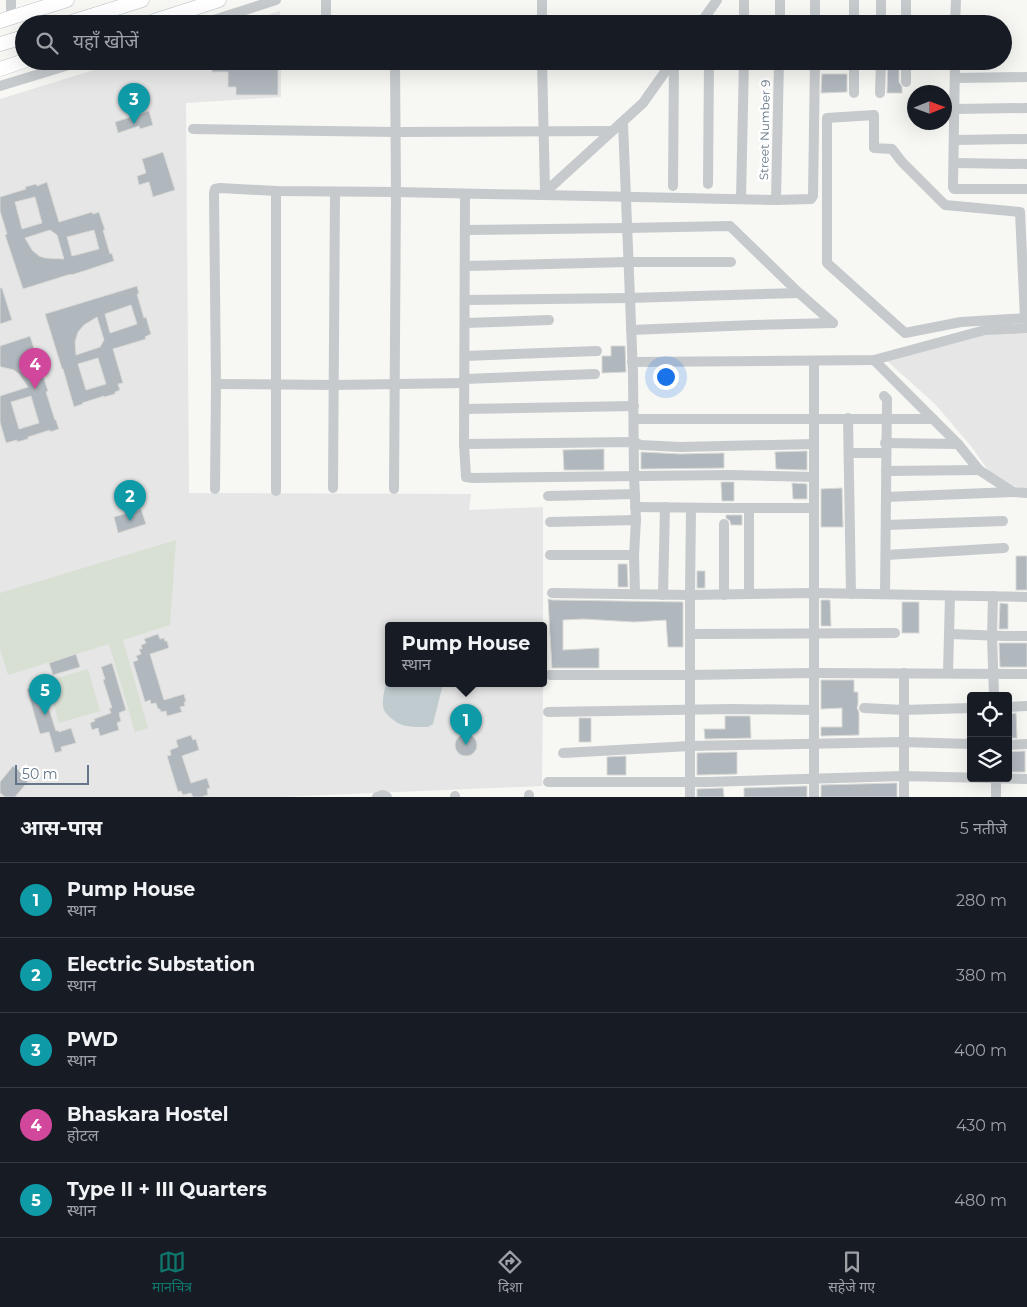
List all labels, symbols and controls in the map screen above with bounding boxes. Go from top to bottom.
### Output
search box [15,15,1012,70]
icon: search [33,29,61,57]
text: यहाँ खोजें [73,30,139,53]
street label: Street Number 9 [756,80,773,180]
pin: 3 [118,83,150,124]
north arrow [907,85,952,130]
pin: 4 [19,348,51,389]
your location [653,364,679,390]
pin: 2 [114,480,146,521]
popup [385,622,547,687]
text: Pump House [402,632,530,655]
text: स्थान [402,655,431,674]
pin: 5 [29,674,61,715]
map controls [967,692,1012,782]
button: locate [967,692,1012,737]
pin: 1 [450,704,482,745]
button: layers [967,737,1012,782]
scale bar [15,762,89,785]
text: 50 m [22,765,58,783]
text: आस-पास [20,815,102,840]
text: 5 नतीजे [960,819,1007,838]
text: Pump House [67,878,195,901]
text: 1 [33,891,39,910]
text: 280 m [956,891,1007,910]
text: स्थान [67,901,96,920]
text: Electric Substation [67,953,255,976]
text: 2 [31,966,41,985]
text: 380 m [956,966,1007,985]
text: स्थान [67,976,96,995]
text: PWD [67,1028,118,1051]
text: 3 [31,1041,41,1060]
text: 400 m [954,1041,1007,1060]
text: स्थान [67,1051,96,1070]
text: Bhaskara Hostel [67,1103,229,1126]
text: 4 [30,1116,42,1135]
text: 430 m [956,1116,1007,1135]
text: होटल [67,1126,99,1145]
text: Type II + III Quarters [67,1178,267,1201]
text: 5 [31,1191,41,1210]
text: 480 m [954,1191,1007,1210]
text: स्थान [67,1201,96,1220]
tab: मानचित्र [152,1248,192,1298]
tab: दिशा [496,1248,524,1298]
tab: सहेजे गए [828,1248,875,1298]

